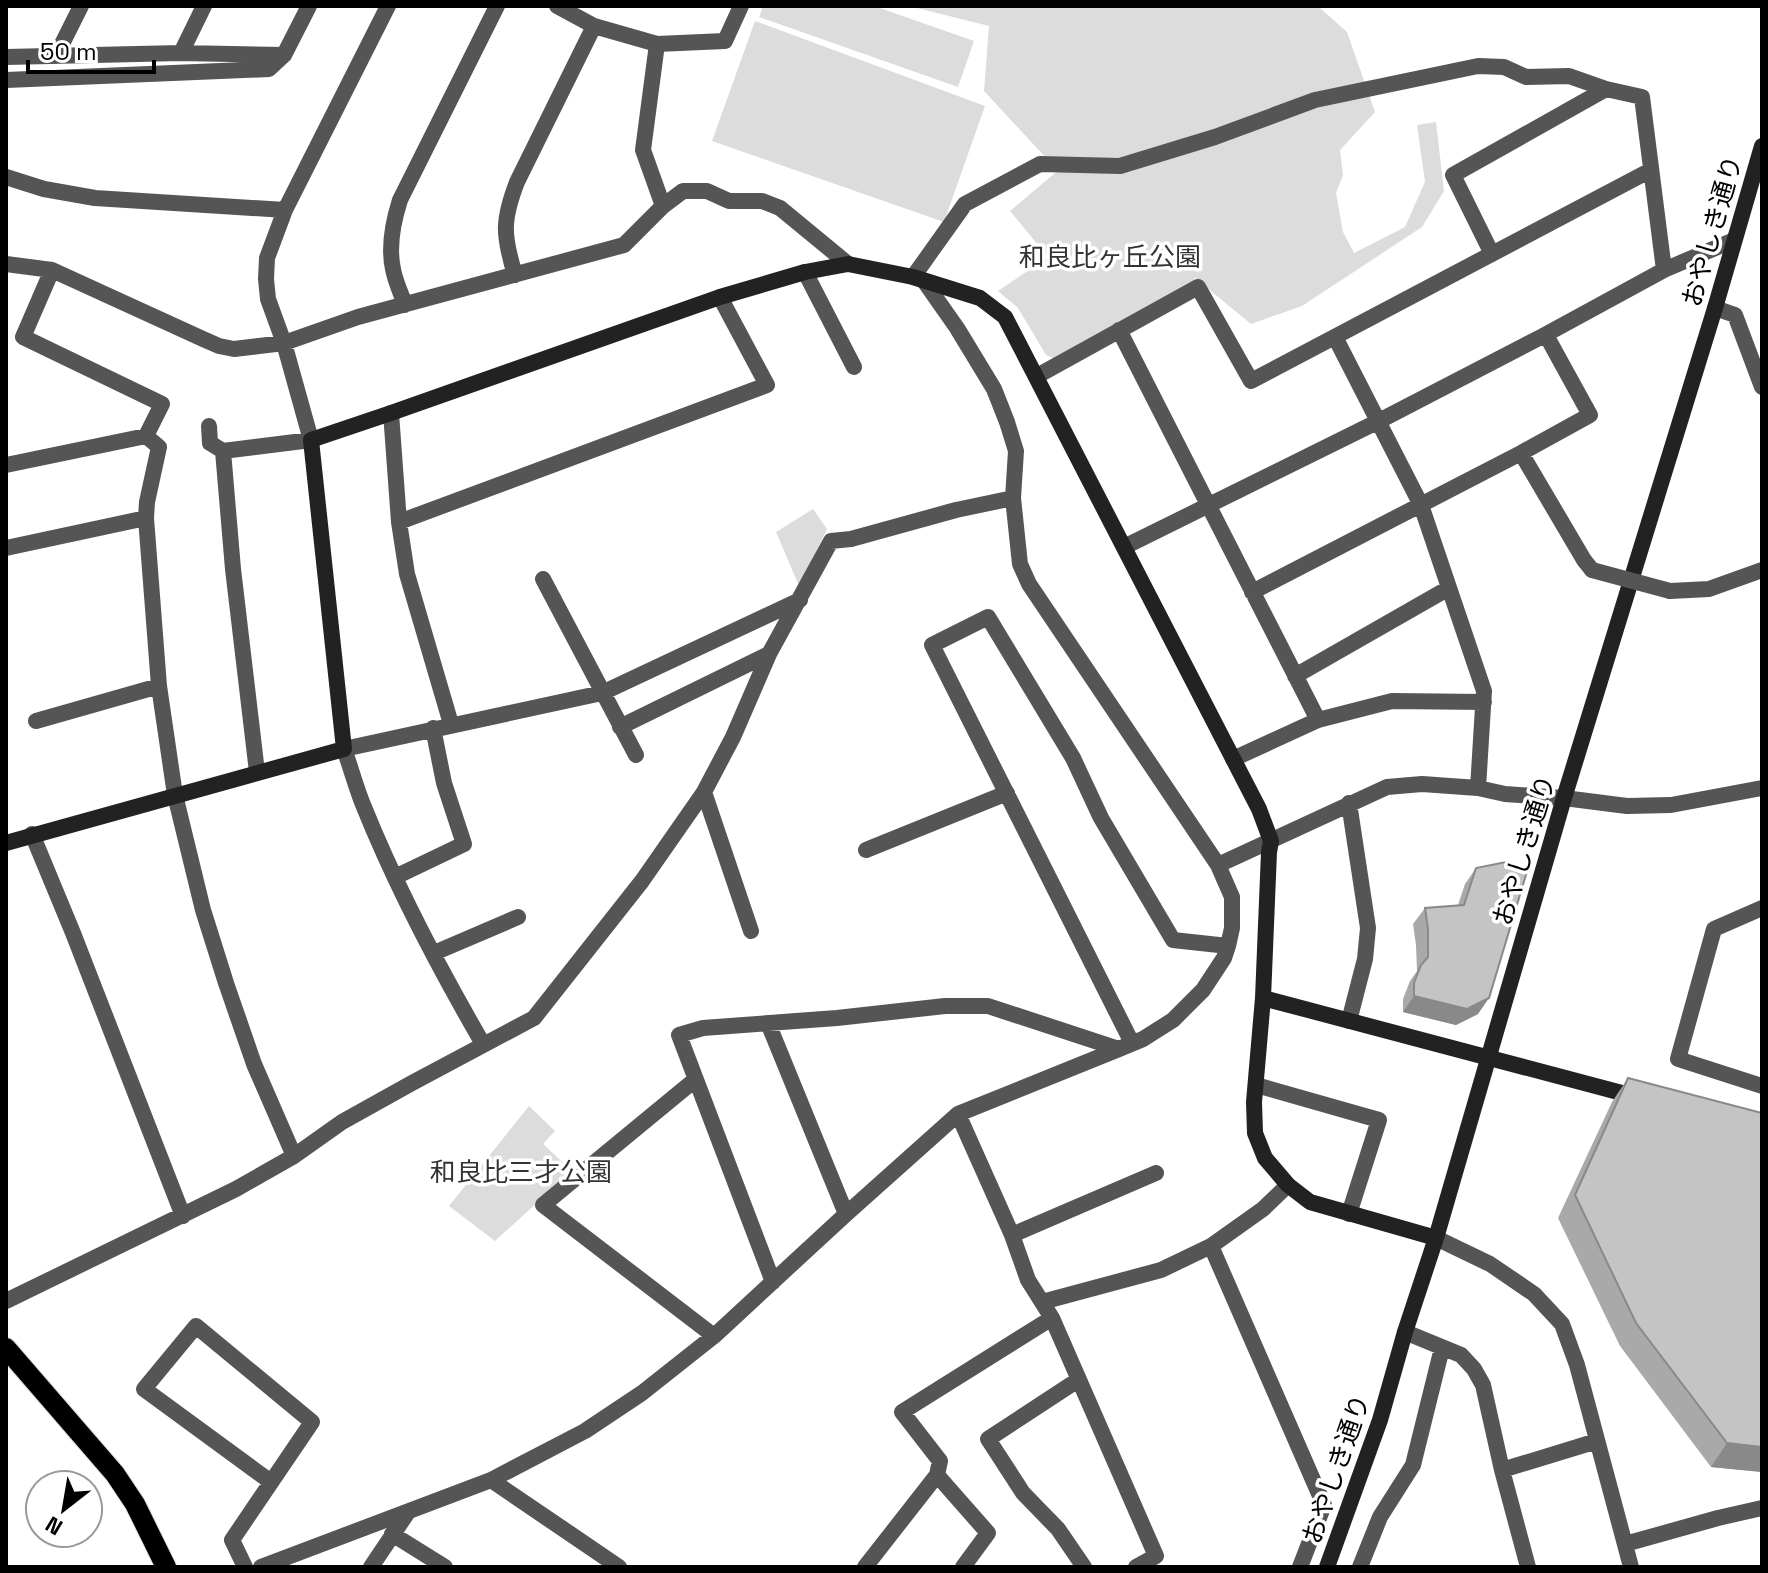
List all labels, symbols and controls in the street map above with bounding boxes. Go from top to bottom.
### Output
scale bar [28,24,154,74]
text: 50 m [40,36,97,67]
street label: おやしき通り [1674,151,1750,311]
park label: 和良比ヶ丘公園 [1019,240,1201,274]
street label: おやしき通り [1485,770,1563,930]
park label: 和良比三才公園 [430,1155,612,1189]
street label: おやしき通り [1295,1390,1377,1548]
north arrow [24,1469,104,1549]
text: N [40,1510,67,1542]

